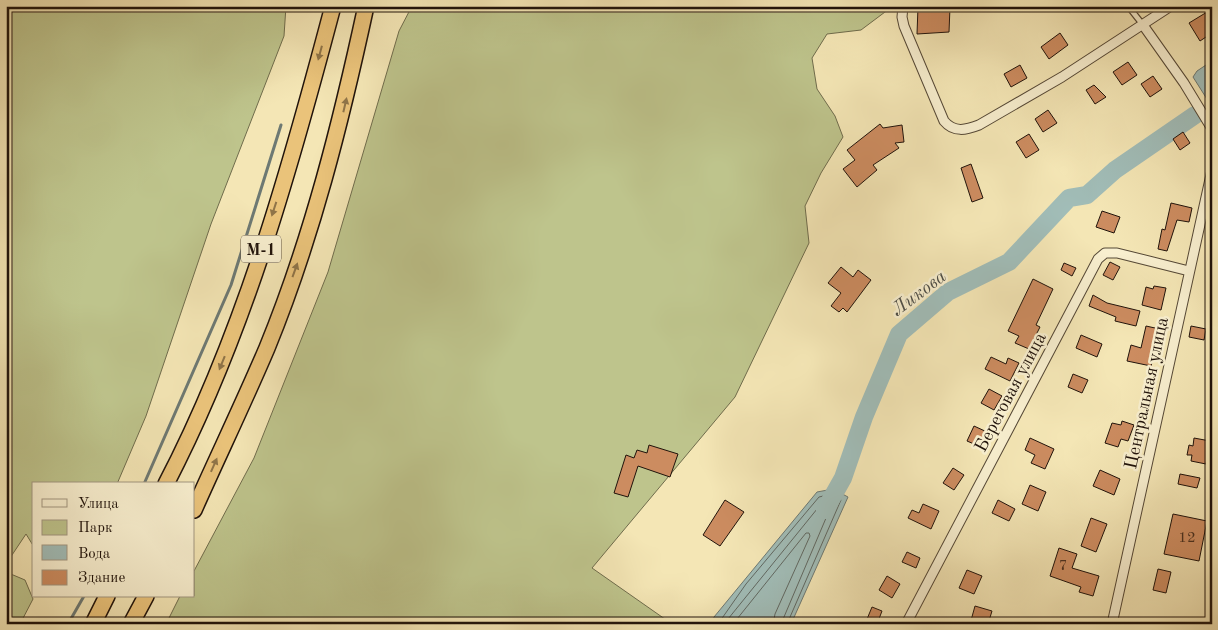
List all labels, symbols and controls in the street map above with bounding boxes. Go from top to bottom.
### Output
one-way arrow [316,46,324,61]
one-way arrow [341,97,349,112]
one-way arrow [270,202,278,217]
road number: М-1 [241,235,281,262]
one-way arrow [292,262,299,277]
water label: Ликова [889,267,950,321]
street label: Центральная улица [1122,315,1172,471]
street label: Береговая улица [972,330,1050,455]
one-way arrow [218,356,226,371]
one-way arrow [209,458,218,473]
legend [32,482,195,598]
text: Улица [78,497,119,512]
text: Парк [78,521,113,536]
house number: 12 [1178,531,1196,546]
text: Вода [78,547,111,562]
house number: 7 [1059,559,1067,574]
text: Здание [78,571,125,586]

